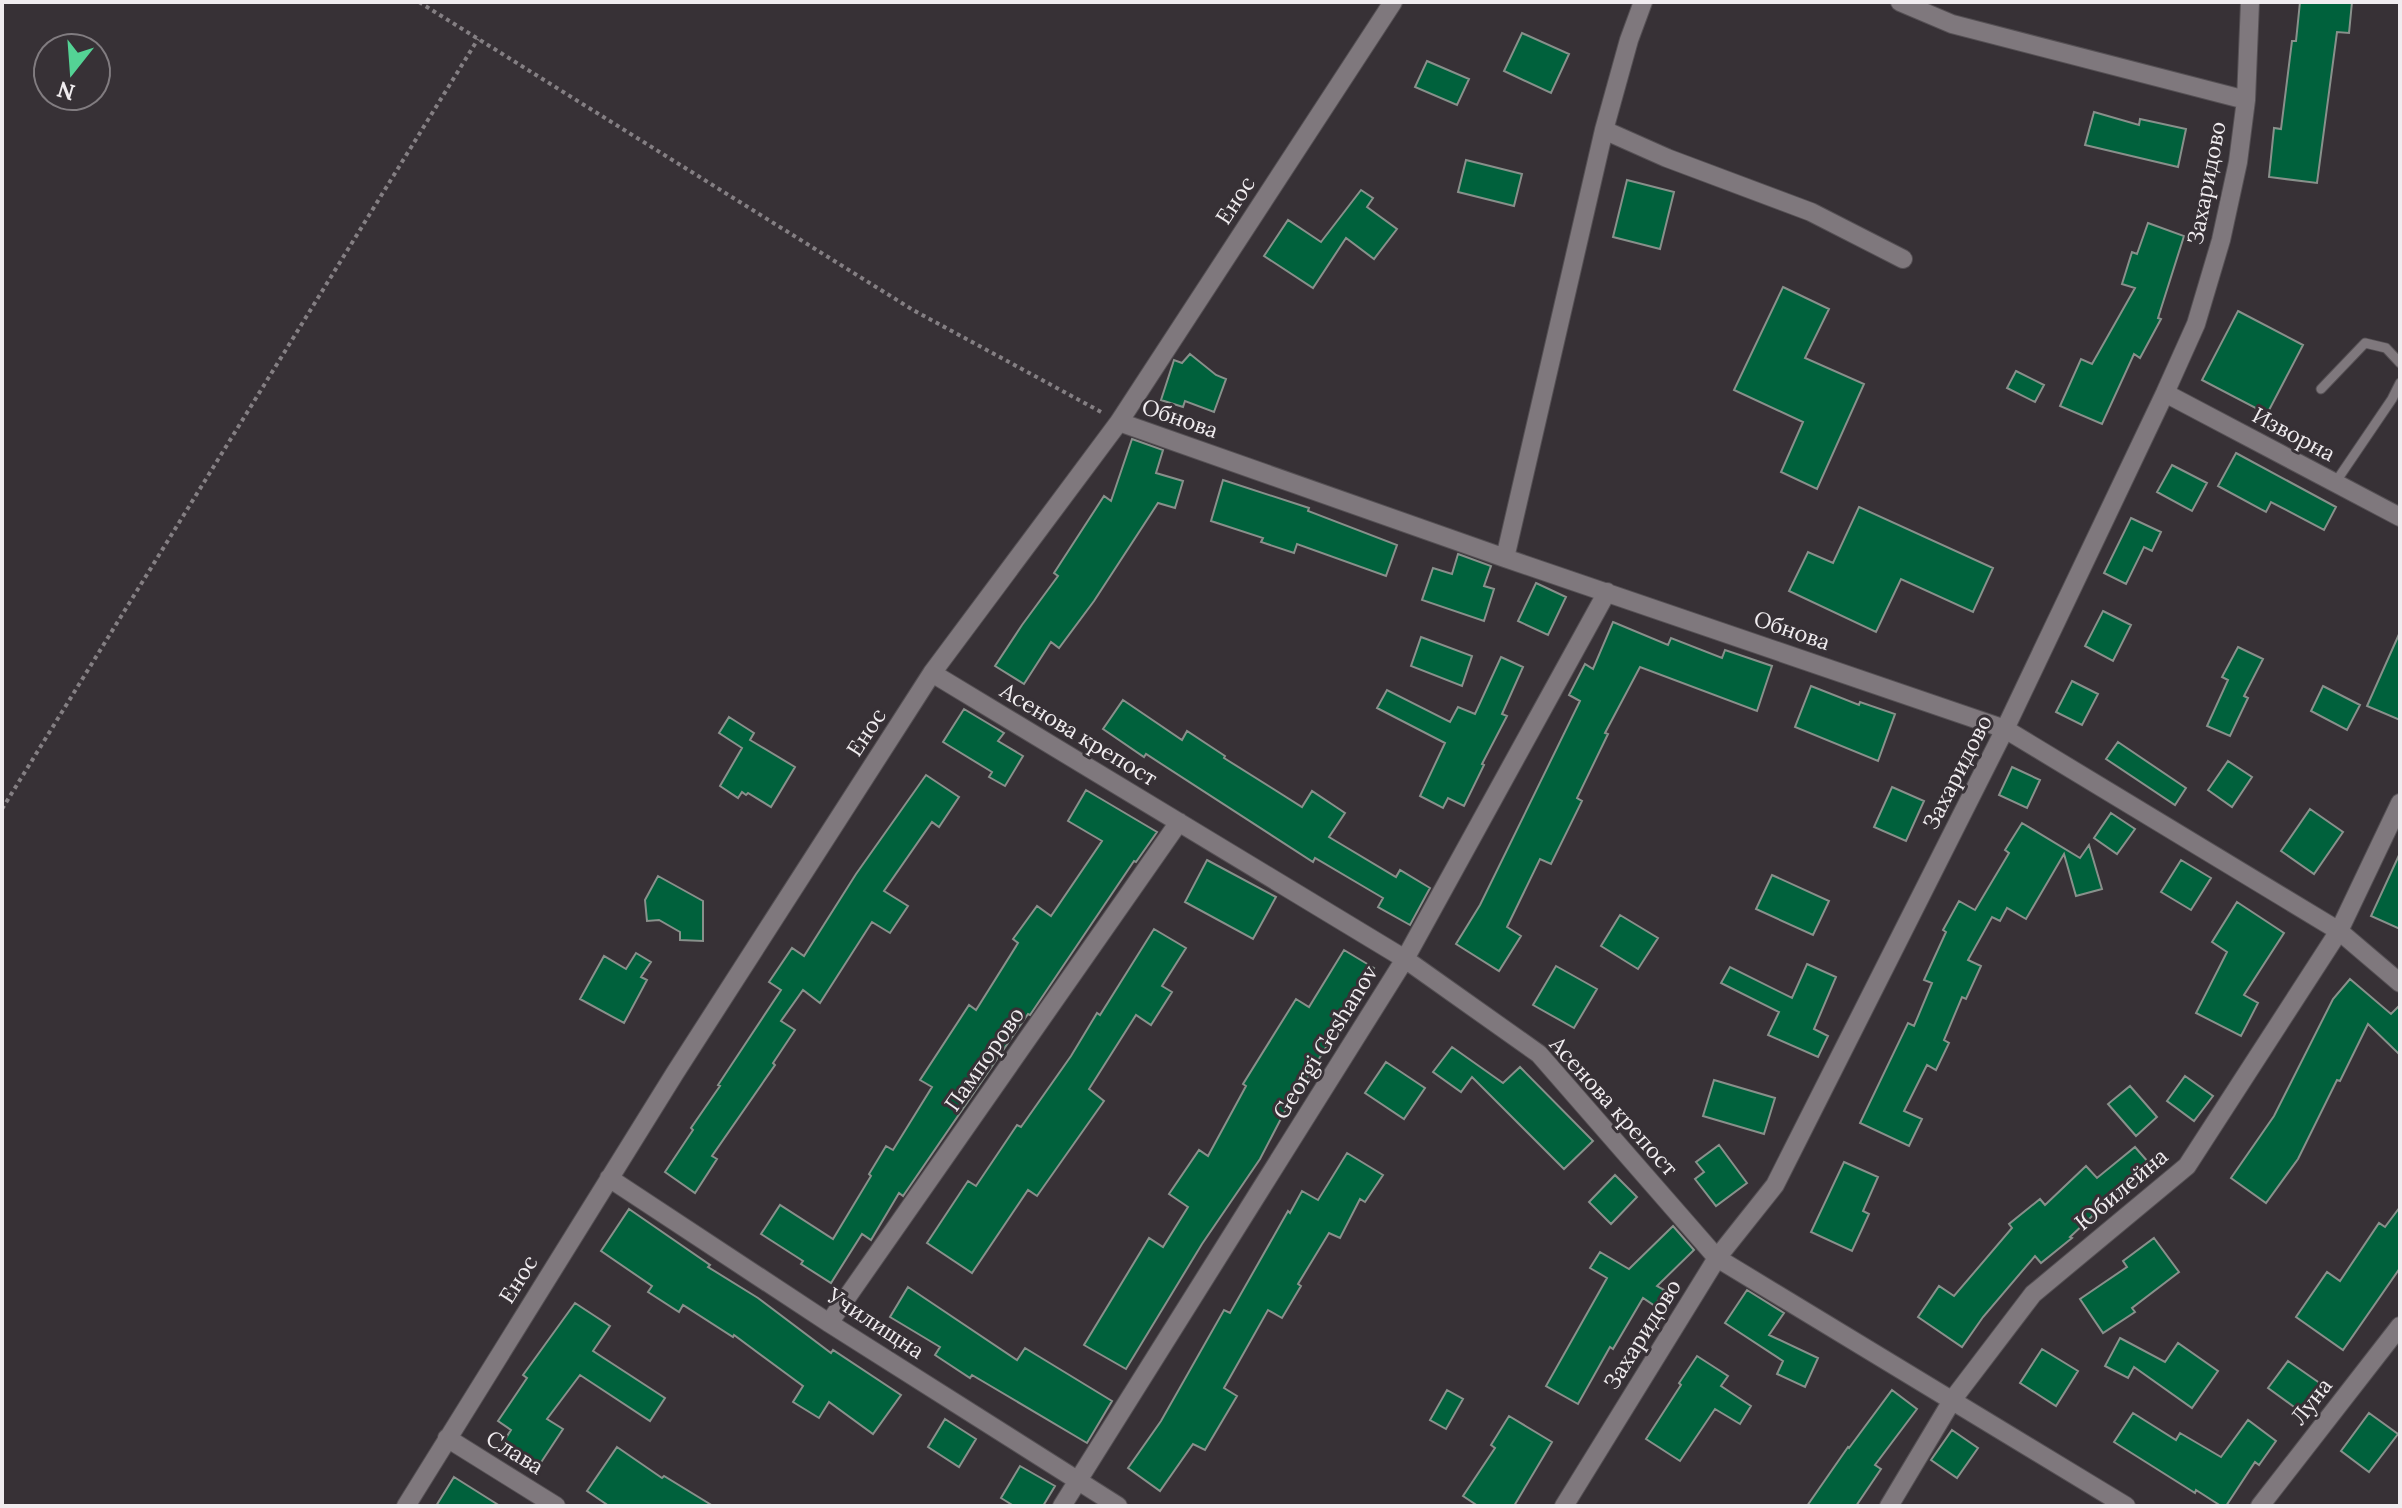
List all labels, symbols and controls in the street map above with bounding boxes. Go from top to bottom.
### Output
north arrow [32,32,112,112]
text: N [54,75,78,107]
street label: Захаридово [2180,119,2232,247]
street label: Енос [1209,171,1261,229]
street label: Обнова [1138,392,1222,444]
street label: Изворна [2248,401,2340,467]
street label: Обнова [1750,604,1834,656]
street label: Асенова крепост [995,676,1163,792]
street label: Енос [840,703,892,761]
street label: Захаридово [1916,710,1998,834]
street label: Georgi Geshanov [1266,959,1384,1124]
street label: Пампорово [938,1001,1030,1117]
street label: Асенова крепост [1543,1030,1684,1182]
street label: Юбилейна [2069,1142,2173,1236]
street label: Енос [492,1250,544,1308]
street label: Захаридово [1597,1274,1687,1394]
street label: Училищна [822,1281,930,1365]
street label: Луна [2284,1372,2338,1430]
street label: Слава [481,1424,549,1480]

